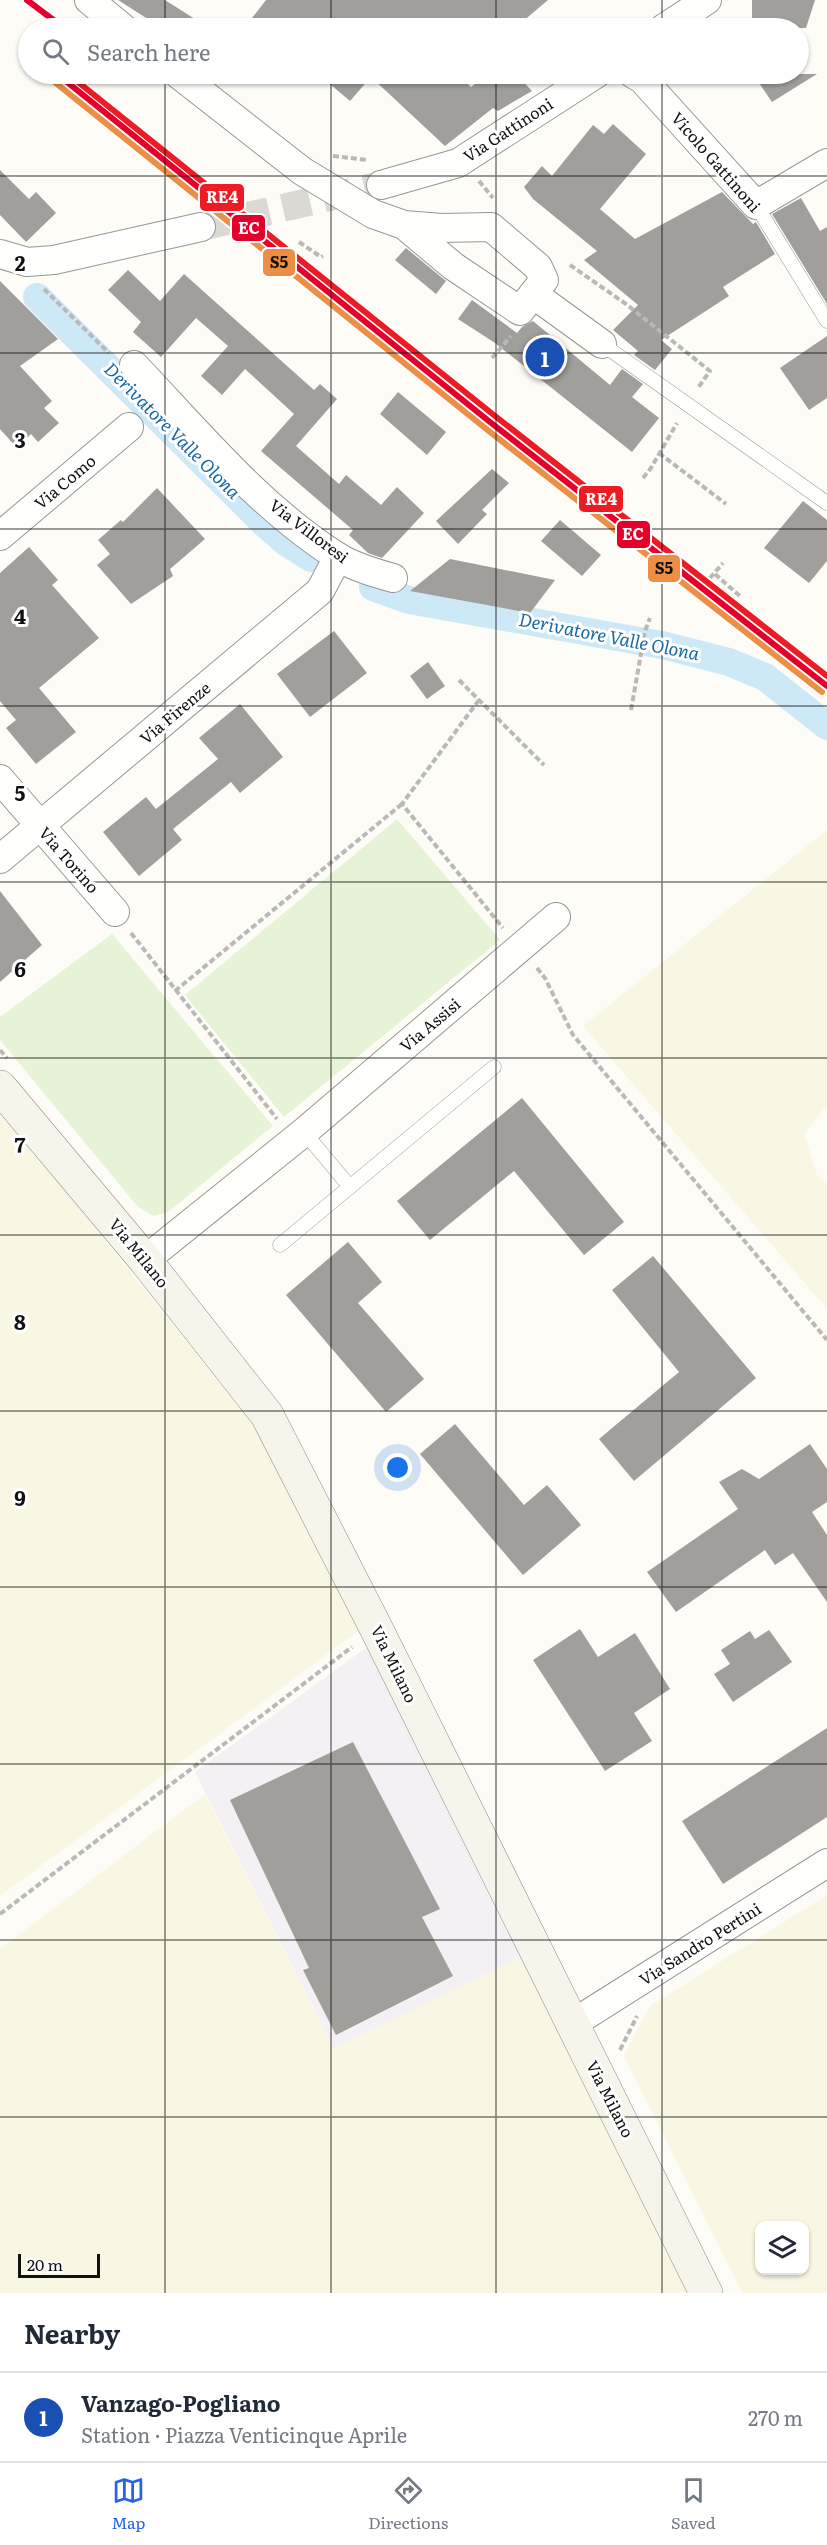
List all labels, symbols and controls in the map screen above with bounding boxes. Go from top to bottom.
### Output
search box [18,18,809,84]
icon: search [39,35,72,68]
text: Search here [87,35,210,68]
street label: Via Gattinoni [458,91,557,167]
street label: Vicolo Gattinoni [666,106,767,217]
line badge: RE4 [199,183,245,212]
text: RE4 [206,184,238,208]
line badge: EC [231,214,266,242]
text: EC [238,215,260,239]
text: 2 [15,247,26,277]
line badge: S5 [262,248,296,277]
text: S5 [270,249,289,273]
pin: 1 [526,334,564,380]
water label: Derivatore Valle Olona [99,356,248,505]
text: 3 [14,424,26,454]
street label: Via Como [28,448,100,514]
line badge: RE4 [578,485,624,513]
text: RE4 [585,486,617,510]
street label: Via Villoresi [265,492,354,568]
line badge: EC [616,520,651,549]
text: EC [622,521,644,545]
line badge: S5 [647,554,681,583]
text: S5 [655,555,674,579]
text: 4 [14,600,26,630]
water label: Derivatore Valle Olona [517,605,703,666]
street label: Via Firenze [134,675,215,749]
text: 5 [15,777,26,807]
street label: Via Torino [34,821,106,898]
text: 6 [14,953,26,983]
street label: Via Assisi [394,992,465,1057]
text: 7 [15,1129,26,1159]
street label: Via Milano [104,1212,175,1292]
text: 8 [14,1306,26,1336]
your location [383,1453,412,1482]
text: 9 [14,1482,26,1512]
street label: Via Milano [366,1621,424,1706]
street label: Via Sandro Pertini [634,1896,765,1990]
street label: Via Milano [581,2056,641,2141]
map controls [755,2221,809,2275]
button: layers [755,2221,809,2275]
scale bar [18,2251,100,2278]
text: 20 m [27,2252,63,2276]
text: Nearby [24,2313,120,2352]
text: Vanzago-Pogliano [81,2386,281,2419]
text: 1 [39,2402,48,2432]
text: 270 m [748,2402,803,2432]
text: Station · Piazza Venticinque Aprile [81,2419,407,2449]
tab: Map [111,2474,145,2534]
tab: Directions [368,2474,448,2534]
tab: Saved [671,2474,716,2534]

